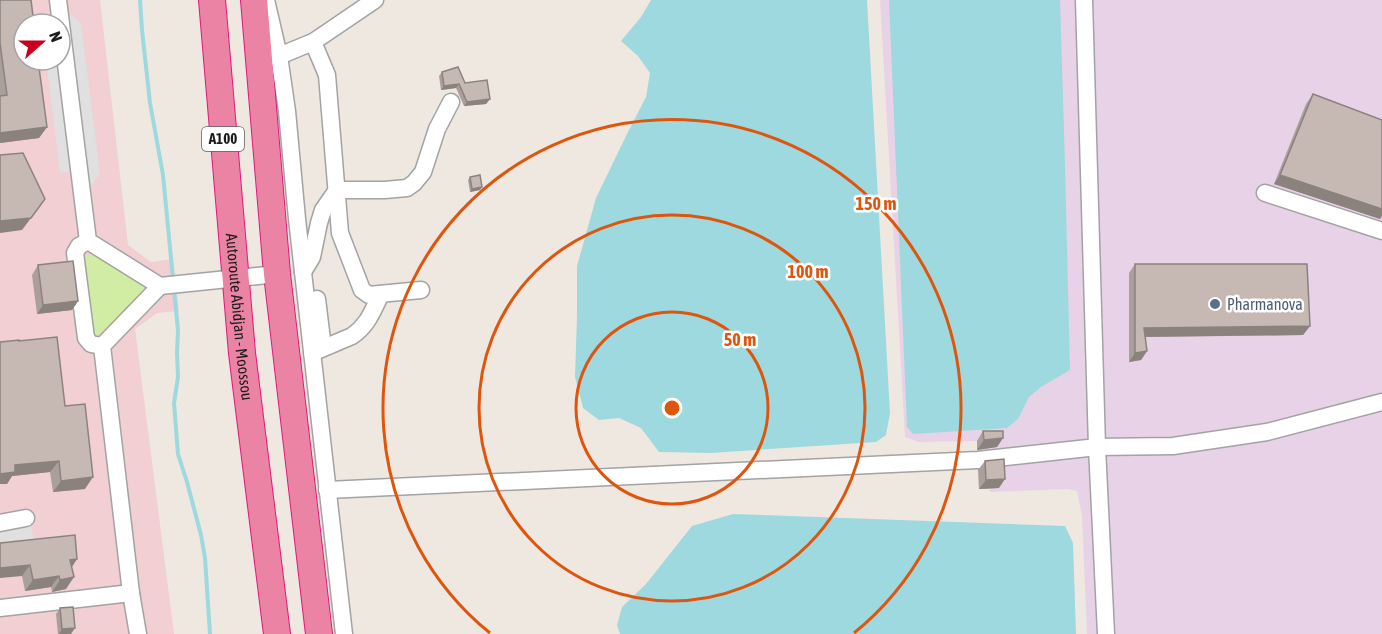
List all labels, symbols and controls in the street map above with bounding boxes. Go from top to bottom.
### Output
north arrow [12,12,72,72]
text: N [46,29,66,44]
road number: A100 [202,127,244,151]
text: 150 m [856,193,896,214]
street label: Autoroute Abidjan - Moossou [223,232,257,401]
text: 100 m [788,261,828,282]
place label: Pharmanova [1227,295,1303,313]
marker: Pharmanova [1208,297,1222,311]
text: 50 m [724,329,756,350]
centre of rings [662,398,682,418]

